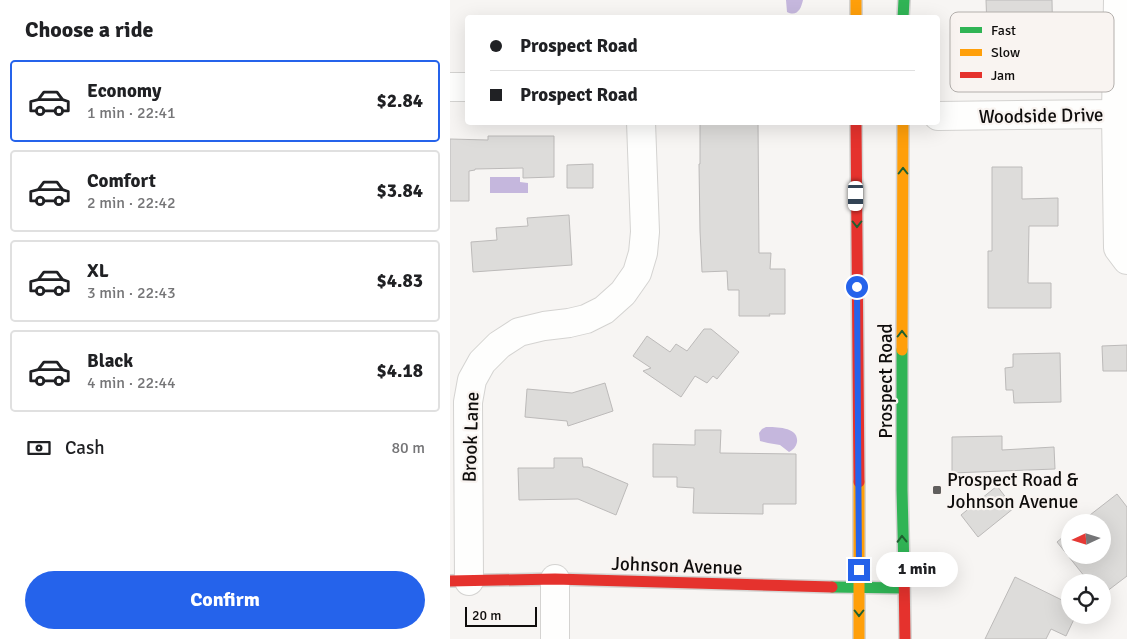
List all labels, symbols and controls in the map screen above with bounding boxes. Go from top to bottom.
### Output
legend [950,12,1114,92]
text: Choose a ride [25,16,153,43]
text: Fast [991,22,1016,39]
text: Prospect Road [520,34,638,58]
text: Slow [991,44,1020,61]
text: Jam [991,67,1015,84]
icon: car [27,79,72,124]
text: Economy [87,79,161,103]
text: Prospect Road [520,83,638,107]
text: $2.84 [377,89,423,113]
text: 1 min · 22:41 [87,103,176,123]
street label: Woodside Drive [978,103,1104,129]
one-way arrow [898,167,908,174]
icon: car [27,169,72,214]
text: Comfort [87,169,156,193]
text: $3.84 [377,179,423,203]
car [848,181,863,211]
text: 2 min · 22:42 [87,193,176,213]
one-way arrow [852,220,862,228]
icon: car [27,259,72,304]
text: XL [87,259,109,283]
text: $4.83 [377,269,423,293]
route start [846,276,868,298]
text: 3 min · 22:43 [87,283,176,303]
street label: Prospect Road [874,323,898,439]
one-way arrow [897,329,907,337]
icon: car [27,349,72,394]
text: Black [87,349,133,373]
text: $4.18 [377,359,423,383]
text: 4 min · 22:44 [87,373,176,393]
street label: Brook Lane [457,391,485,483]
icon: cash [25,434,53,462]
text: Cash [65,436,105,460]
text: 80 m [391,438,425,458]
place label: Prospect Road & Johnson Avenue [947,468,1079,514]
marker: Prospect Road & Johnson Avenue [931,484,943,496]
north arrow [1061,514,1111,564]
map controls [1061,514,1111,624]
one-way arrow [897,535,908,543]
street label: Johnson Avenue [611,552,743,580]
callout: 1 min [876,552,959,588]
route end [848,559,870,581]
text: 1 min [898,559,936,579]
button: Confirm [25,571,425,629]
button: locate [1061,574,1111,624]
scale bar [465,604,538,627]
text: 20 m [472,607,501,624]
one-way arrow [854,609,864,617]

